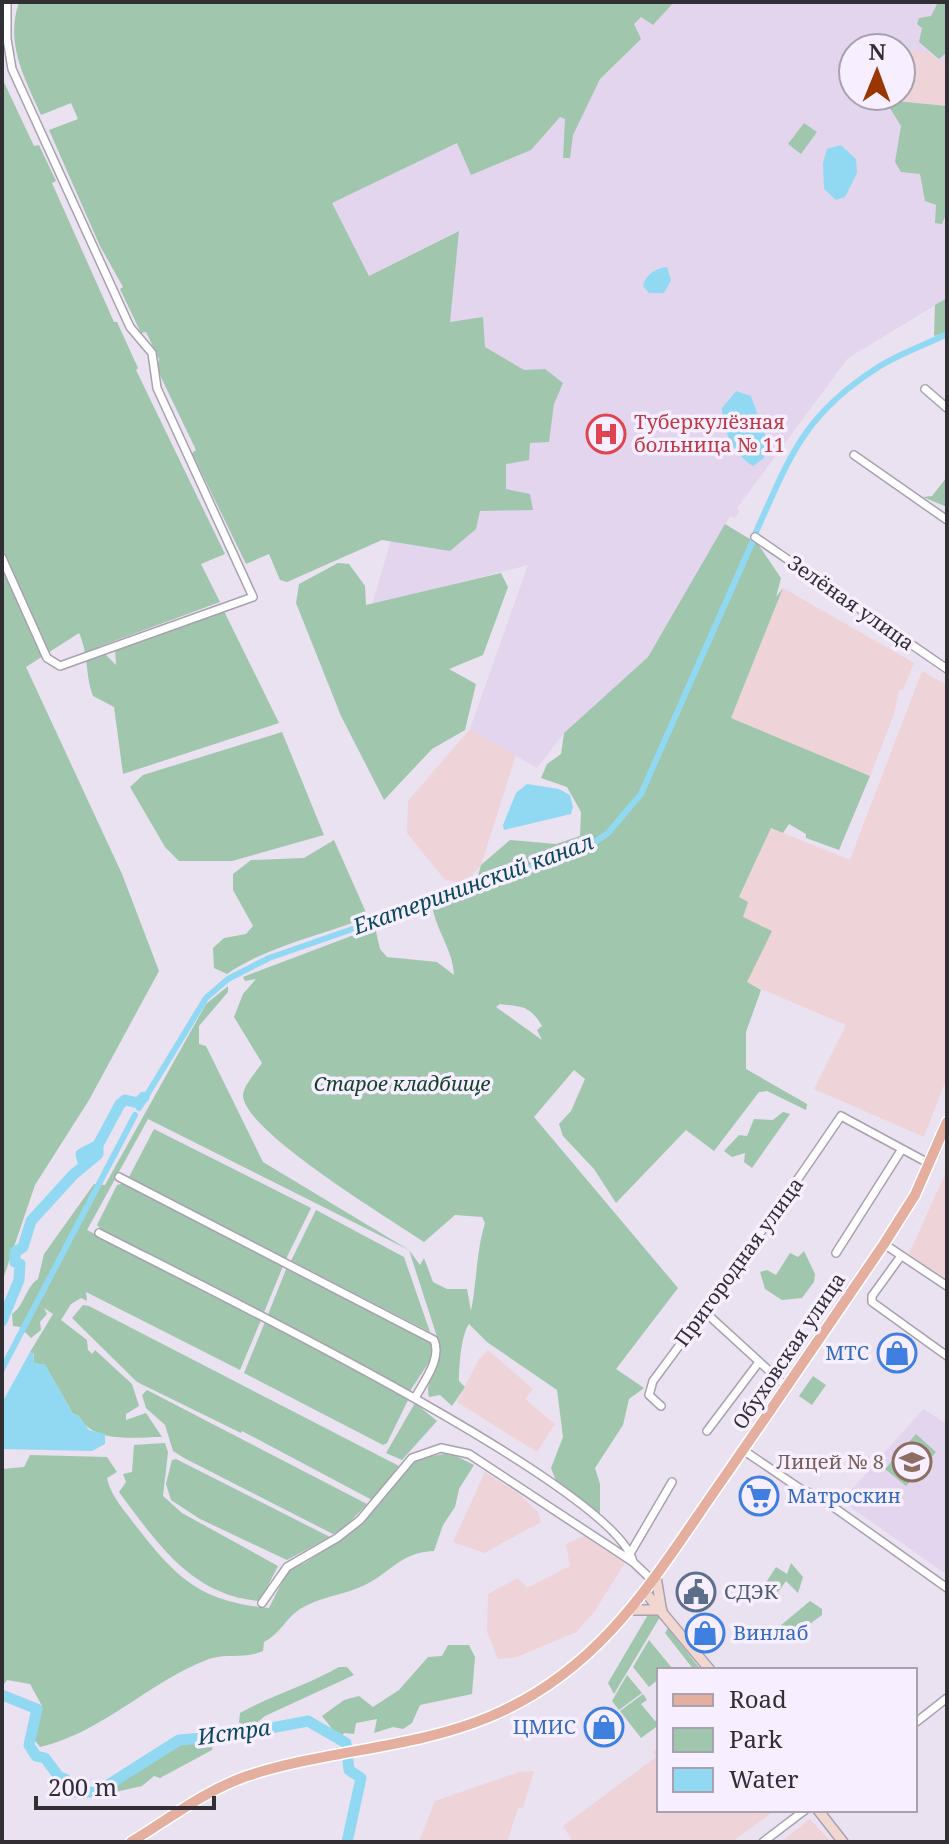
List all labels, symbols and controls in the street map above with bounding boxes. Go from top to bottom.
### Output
north arrow [837,32,917,112]
text: N [868,36,886,66]
place label: Туберкулёзная больница № 11 [634,408,785,458]
hospital icon: Туберкулёзная больница № 11 [585,413,627,455]
street label: Зелёная улица [783,549,920,656]
water label: Екатерининский канал [347,826,597,941]
park label: Старое кладбище [314,1070,491,1097]
street label: Пригородная улица [668,1172,809,1352]
street label: Обуховская улица [726,1267,851,1434]
shop icon: МТС [876,1332,918,1374]
place label: МТС [825,1339,869,1366]
school or university icon: Лицей № 8 [891,1441,933,1483]
place label: Лицей № 8 [776,1448,884,1475]
supermarket icon: Матроскин [738,1475,780,1517]
place label: Матроскин [787,1482,901,1509]
public building icon: СДЭК [675,1571,717,1613]
place label: СДЭК [724,1578,779,1605]
shop icon: Винлаб [684,1612,726,1654]
place label: Винлаб [733,1619,808,1646]
legend [657,1668,917,1812]
text: Road [729,1682,787,1715]
shop icon: ЦМИС [583,1706,625,1748]
water label: Истра [195,1711,273,1751]
place label: ЦМИС [513,1713,576,1740]
text: Park [729,1722,783,1755]
scale bar [36,1760,214,1810]
text: Water [729,1762,799,1795]
text: 200 m [48,1770,117,1803]

